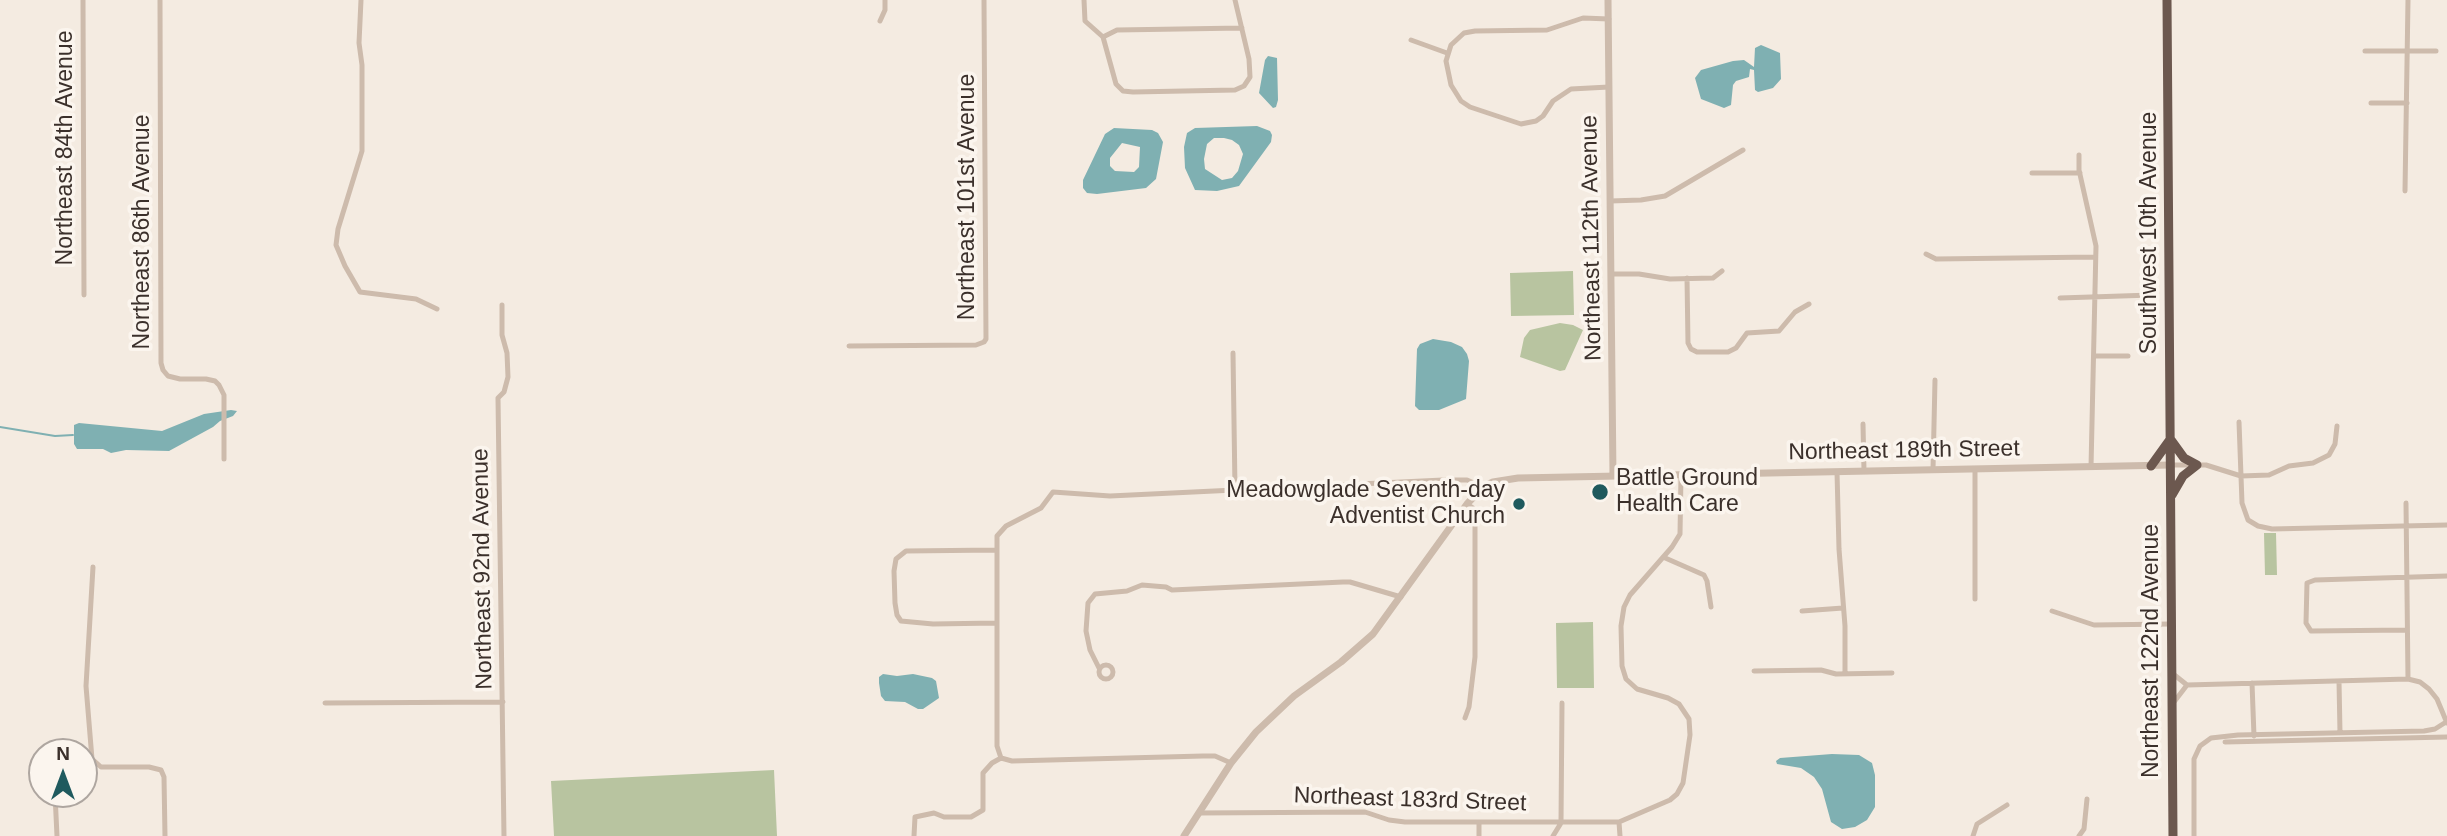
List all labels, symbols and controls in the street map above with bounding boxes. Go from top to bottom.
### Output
street label: Northeast 84th Avenue [52,31,80,265]
street label: Northeast 101st Avenue [954,74,982,320]
street label: Southwest 10th Avenue [2136,112,2164,354]
street label: Northeast 86th Avenue [129,115,157,349]
street label: Northeast 112th Avenue [1576,115,1608,361]
street label: Northeast 189th Street [1788,435,2020,467]
street label: Northeast 92nd Avenue [467,448,499,690]
place label: Battle Ground Health Care [1616,465,1758,519]
place label: Meadowglade Seventh-day Adventist Church [1226,477,1505,531]
marker: Battle Ground Health Care [1590,482,1610,502]
marker: Meadowglade Seventh-day Adventist Church [1511,496,1527,512]
street label: Northeast 122nd Avenue [2138,524,2166,778]
north arrow [28,738,98,808]
text: N [56,743,70,764]
street label: Northeast 183rd Street [1293,782,1527,818]

